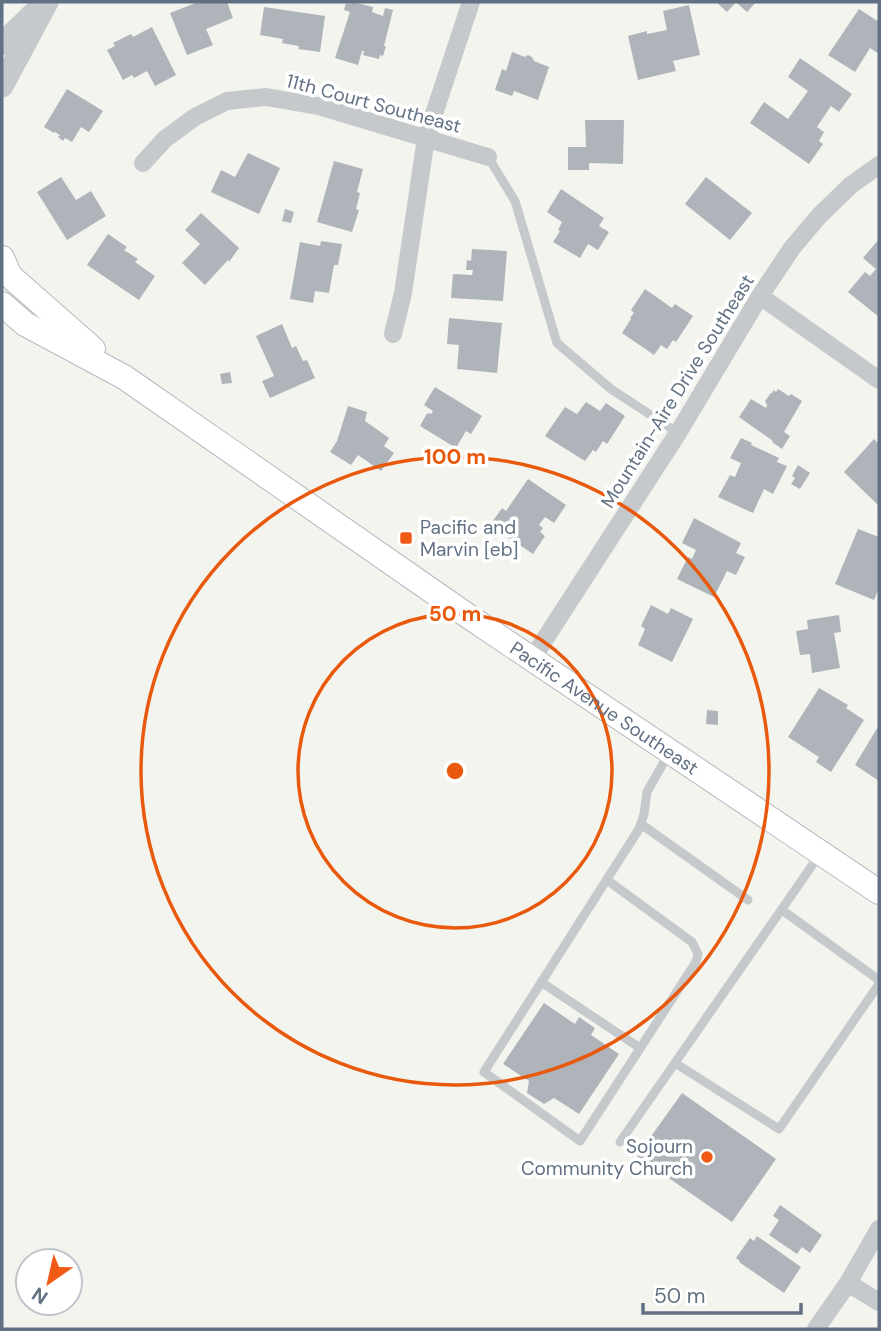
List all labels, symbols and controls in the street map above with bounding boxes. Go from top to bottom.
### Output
street label: 11th Court Southeast [284,68,464,139]
street label: Mountain-Aire Drive Southeast [595,270,760,513]
text: 100 m [424,443,486,471]
place label: Pacific and Marvin [eb] [420,515,519,562]
marker: Pacific and Marvin [eb] [398,530,414,546]
text: 50 m [429,600,481,628]
street label: Pacific Avenue Southeast [505,636,703,780]
centre of rings [443,759,467,783]
place label: Sojourn Community Church [521,1134,693,1181]
marker: Sojourn Community Church [699,1149,715,1165]
north arrow [14,1247,84,1317]
scale bar [643,1272,800,1316]
text: N [27,1281,53,1310]
text: 50 m [654,1282,705,1310]

